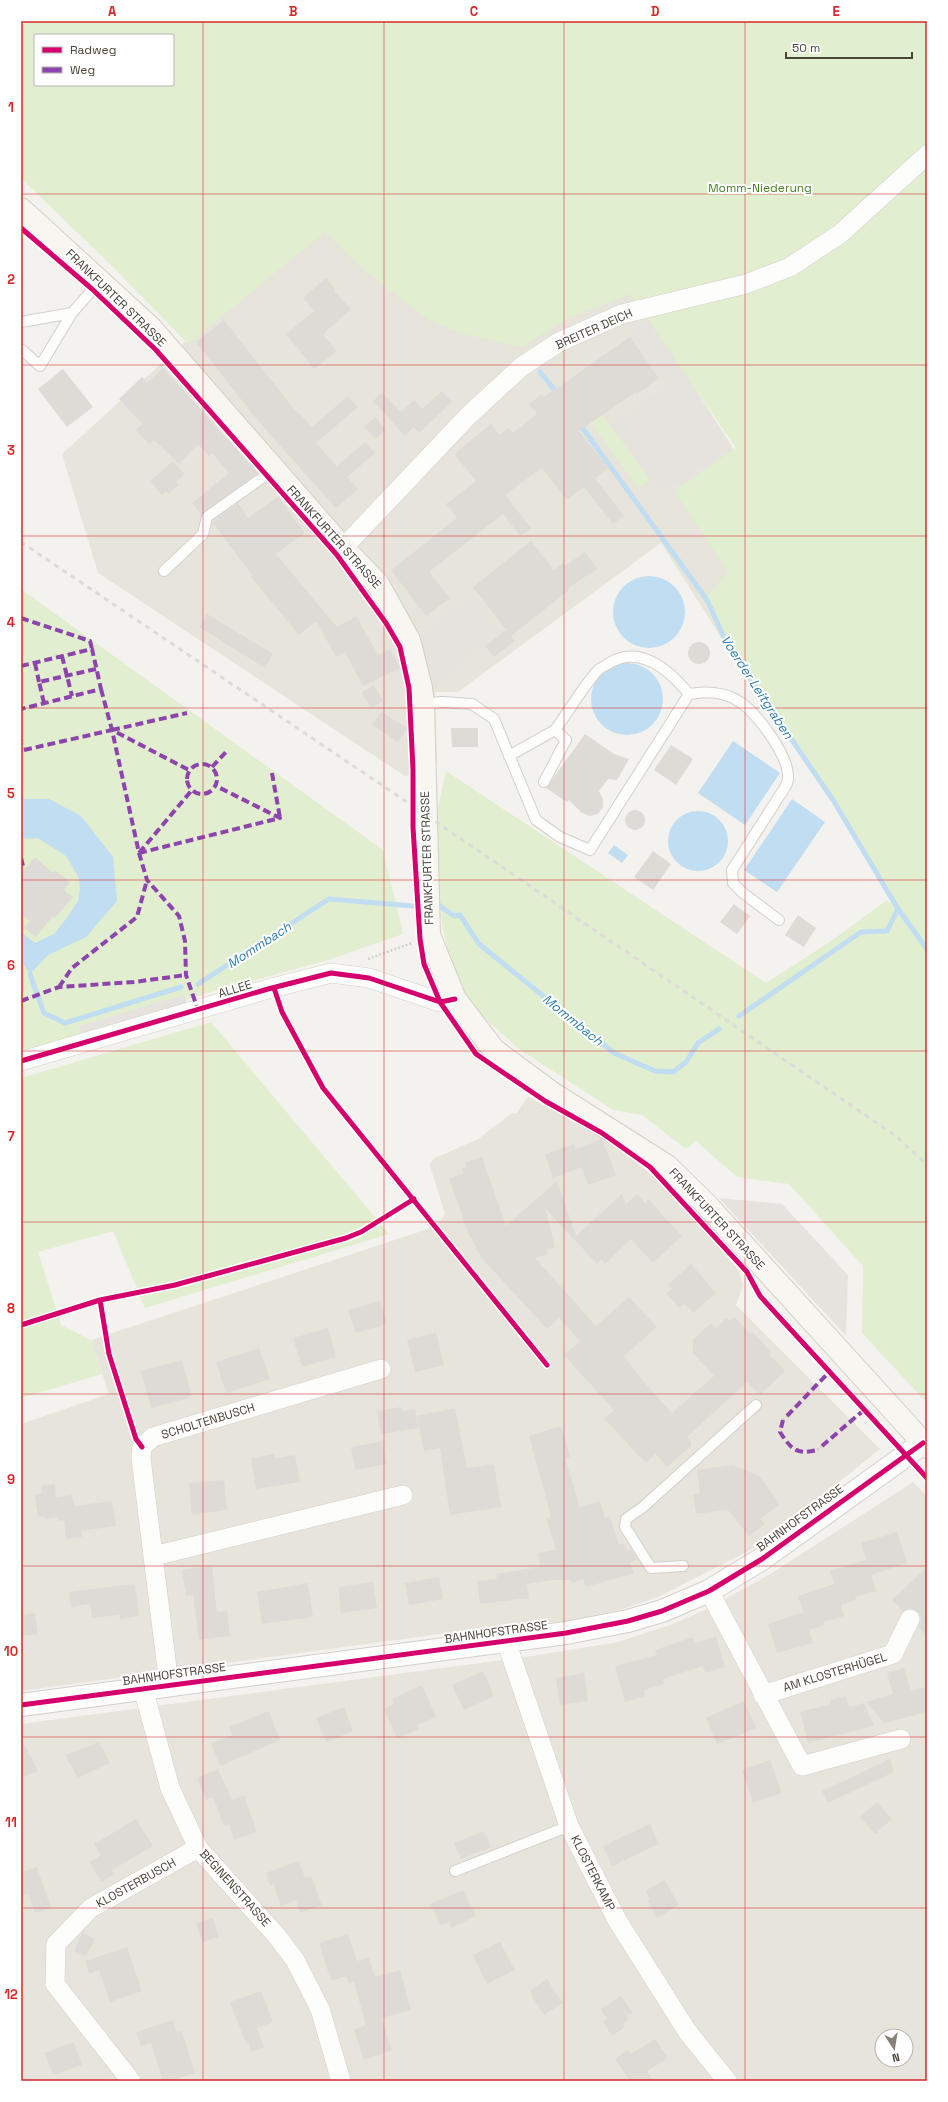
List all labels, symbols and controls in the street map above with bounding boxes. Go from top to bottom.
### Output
text: A [108,3,117,20]
text: B [289,3,298,20]
text: C [470,3,478,20]
text: D [651,3,660,20]
text: E [832,3,840,20]
legend [34,34,174,86]
scale bar [786,34,912,60]
text: 50 m [792,40,820,56]
text: Radweg [70,42,116,58]
text: Weg [70,62,95,78]
text: 1 [8,99,14,116]
park label: Momm-Niederung [708,180,812,196]
street label: FRANKFURTER STRASSE [62,246,170,350]
text: 2 [7,271,15,288]
street label: BREITER DEICH [553,305,635,353]
text: 3 [7,442,15,459]
street label: FRANKFURTER STRASSE [283,482,385,592]
text: 4 [7,614,15,631]
water label: Voerder Leitgraben [717,632,797,743]
text: 5 [7,785,15,802]
street label: FRANKFURTER STRASSE [417,791,437,925]
water label: Mommbach [224,917,295,972]
text: 6 [7,957,15,974]
street label: ALLEE [216,976,254,1002]
water label: Mommbach [539,990,608,1050]
text: 7 [7,1128,15,1145]
street label: FRANKFURTER STRASSE [665,1165,769,1274]
text: 8 [7,1300,15,1317]
street label: SCHOLTENBUSCH [159,1399,257,1443]
text: 9 [7,1471,15,1488]
street label: BAHNHOFSTRASSE [753,1481,847,1555]
street label: BAHNHOFSTRASSE [443,1617,549,1647]
text: 10 [4,1643,18,1660]
street label: AM KLOSTERHÜGEL [781,1648,889,1695]
street label: BAHNHOFSTRASSE [121,1659,227,1689]
text: 11 [5,1814,17,1831]
street label: KLOSTERKAMP [567,1833,619,1913]
street label: BEGINENSTRASSE [196,1846,274,1930]
street label: KLOSTERBUSCH [93,1854,179,1912]
text: 12 [4,1986,18,2003]
north arrow [874,2028,914,2068]
text: N [891,2050,901,2065]

